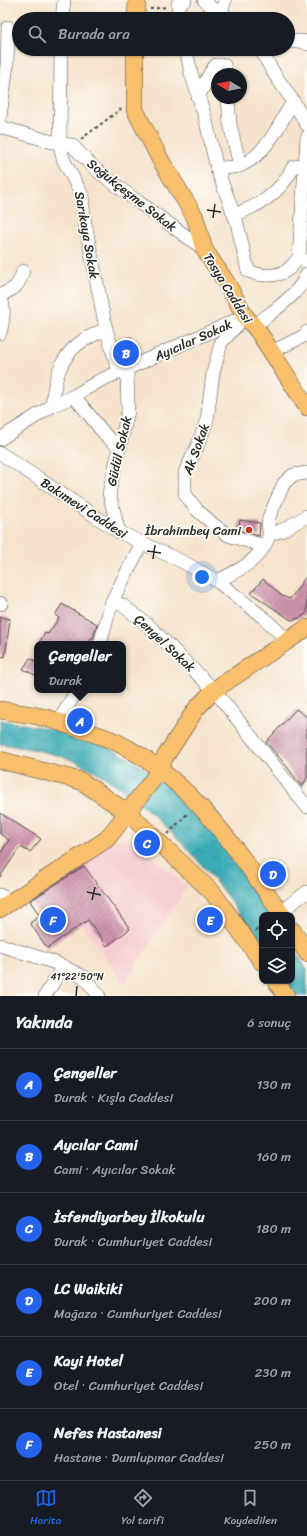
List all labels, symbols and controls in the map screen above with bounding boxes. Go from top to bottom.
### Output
search box [12,12,295,56]
text: Burada ara [58,21,130,47]
icon: search [26,23,48,45]
north arrow [211,68,247,104]
street label: Soğukçeşme Sokak [82,152,182,238]
street label: Sarıkaya Sokak [68,189,106,281]
street label: Tosya Caddesi [197,248,259,328]
street label: Ayıcılar Sokak [150,313,236,368]
pin: B [113,338,139,368]
street label: Güdül Sokak [100,414,138,488]
street label: Ak Sokak [176,420,216,479]
street label: Bakımevi Caddesi [36,471,132,545]
place label: İbrahimbey Cami [144,519,241,542]
marker: İbrahimbey Cami [244,525,254,535]
your location [192,567,212,587]
street label: Çengel Sokak [129,608,201,678]
popup [34,641,126,693]
text: Çengeller [49,643,111,669]
text: Durak [49,669,82,692]
pin: A [67,706,93,736]
pin: C [134,828,160,858]
pin: D [260,859,286,889]
pin: F [40,905,66,935]
pin: E [197,905,223,935]
map controls [259,912,295,984]
button: locate [259,912,295,948]
button: layers [259,948,295,984]
text: 41°22'50"N [50,968,104,986]
text: Yakında [16,1007,72,1037]
text: 6 sonuç [247,1011,291,1034]
text: Çengeller [54,1060,116,1086]
text: A [25,1073,33,1096]
text: 130 m [257,1073,291,1096]
text: Durak · Kışla Caddesi [54,1086,173,1109]
text: Aycılar Cami [54,1132,138,1158]
text: B [25,1145,33,1168]
text: 160 m [256,1145,291,1168]
text: Cami · Ayıcılar Sokak [54,1158,175,1181]
text: İsfendiyarbey İlkokulu [54,1204,204,1230]
text: C [25,1217,33,1240]
text: 180 m [256,1217,291,1240]
text: Durak · Cumhuriyet Caddesi [54,1230,212,1253]
text: LC Waikiki [54,1276,122,1302]
text: D [25,1289,33,1312]
text: 200 m [254,1289,291,1312]
text: Mağaza · Cumhuriyet Caddesi [54,1302,222,1325]
text: Kayi Hotel [54,1348,123,1374]
text: E [25,1361,33,1384]
text: 230 m [255,1361,291,1384]
text: Otel · Cumhuriyet Caddesi [54,1374,203,1397]
text: Nefes Hastanesi [54,1420,162,1446]
text: F [25,1433,33,1456]
text: 250 m [254,1433,291,1456]
text: Hastane · Dumlupınar Caddesi [54,1446,224,1469]
tab: Harita [30,1487,61,1530]
tab: Yol tarifi [121,1487,164,1530]
tab: Kaydedilen [224,1487,277,1530]

